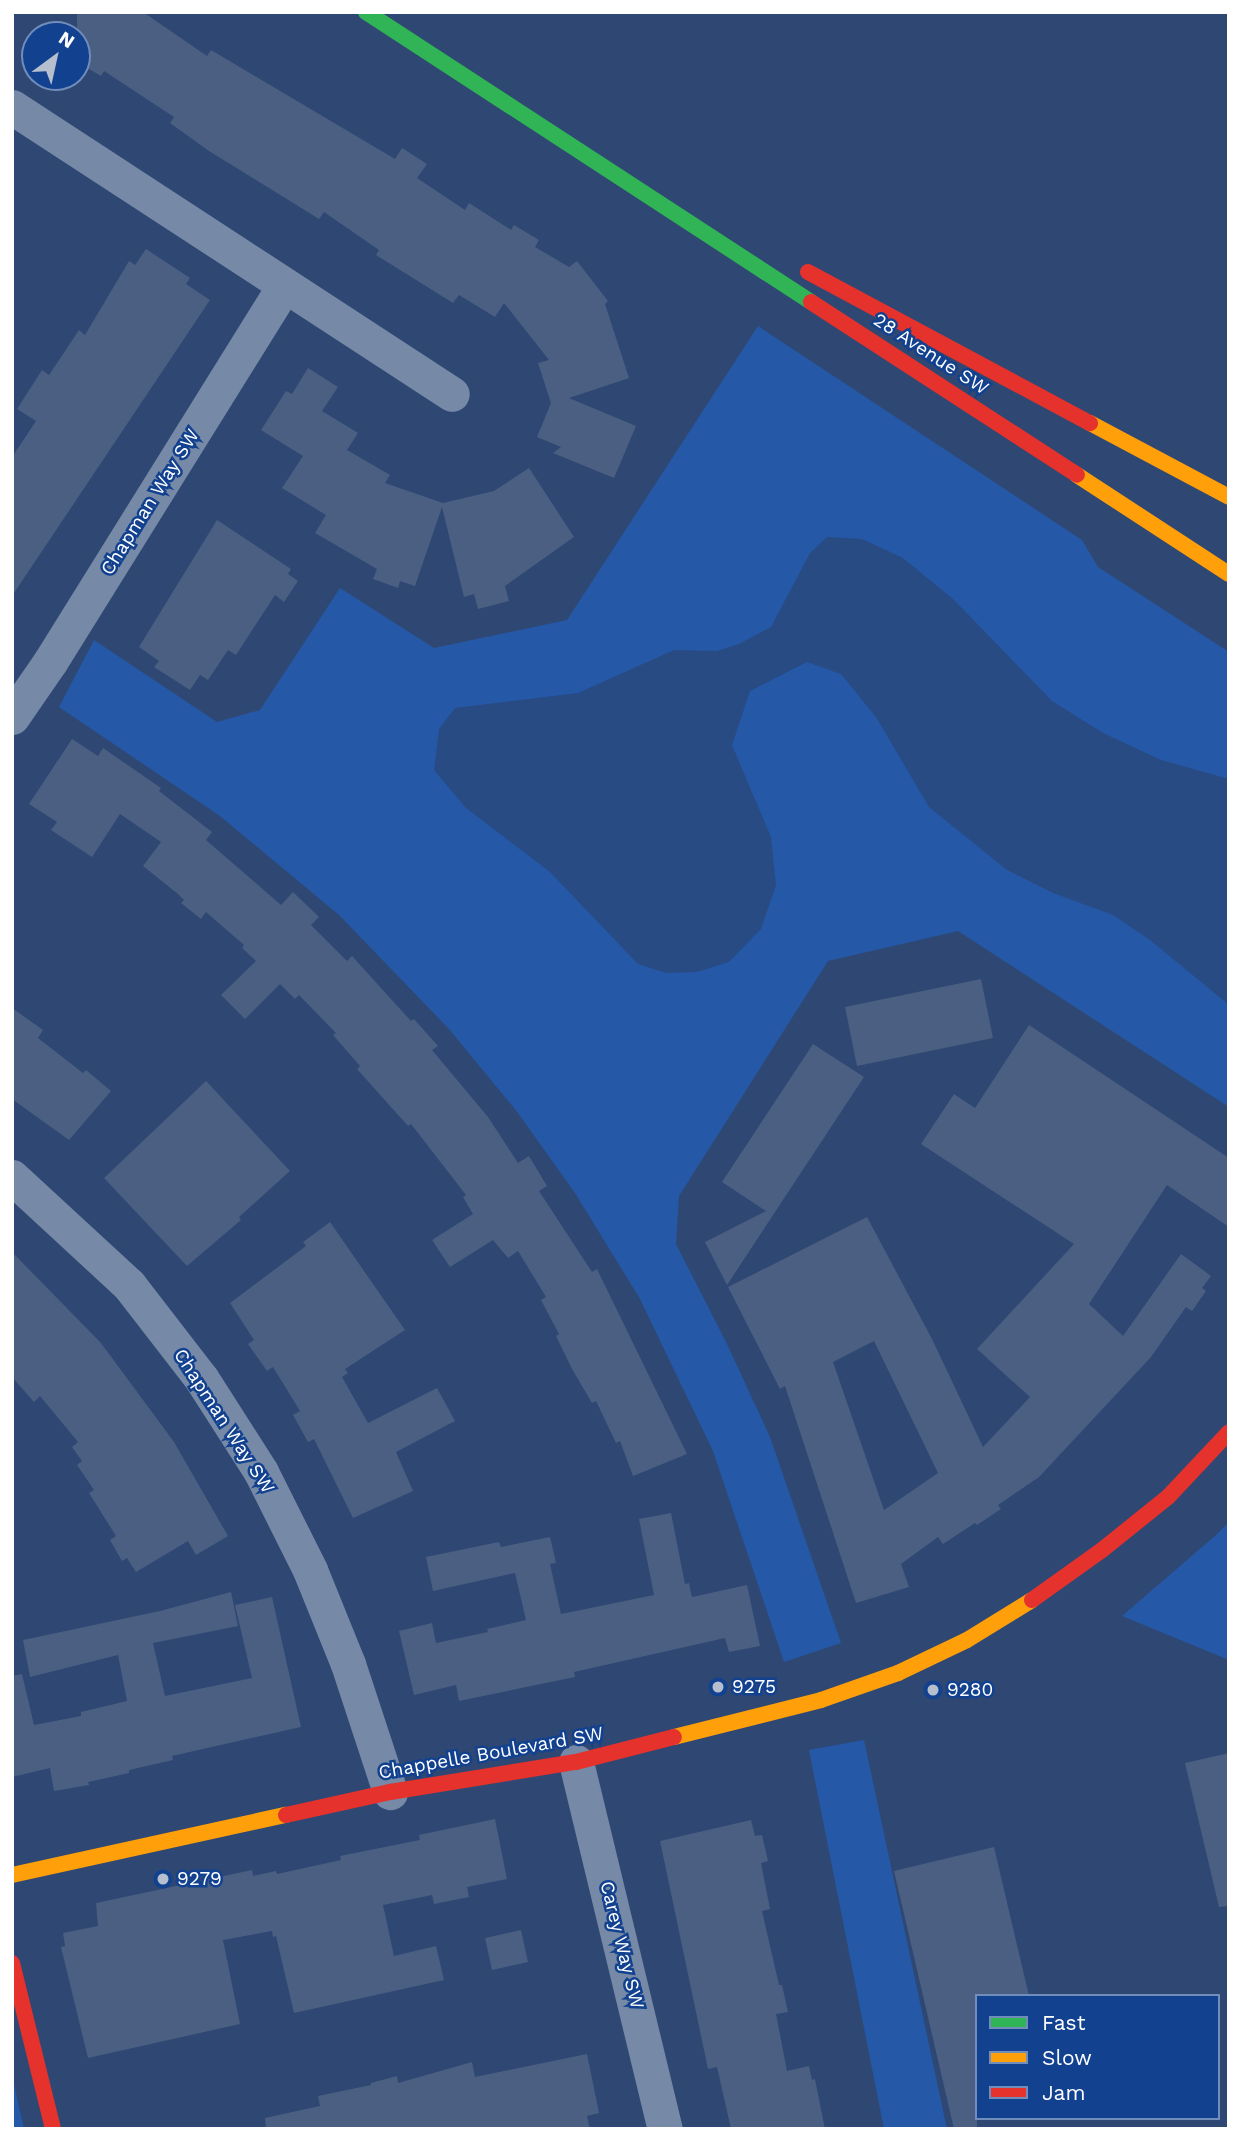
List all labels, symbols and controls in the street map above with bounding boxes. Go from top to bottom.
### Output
north arrow [21,21,91,91]
text: N [54,26,79,53]
street label: 28 Avenue SW [869,308,993,400]
street label: Chapman Way SW [96,424,204,580]
street label: Chapman Way SW [168,1344,280,1498]
place label: 9275 [732,1676,776,1698]
marker: 9275 [710,1679,726,1695]
place label: 9280 [947,1679,993,1701]
marker: 9280 [925,1682,941,1698]
street label: Chappelle Boulevard SW [377,1722,605,1784]
place label: 9279 [177,1868,222,1890]
marker: 9279 [155,1871,171,1887]
street label: Carey Way SW [595,1878,649,2012]
legend [975,1994,1220,2120]
text: Fast [1042,2010,1086,2035]
text: Slow [1042,2045,1092,2070]
text: Jam [1042,2080,1085,2105]

